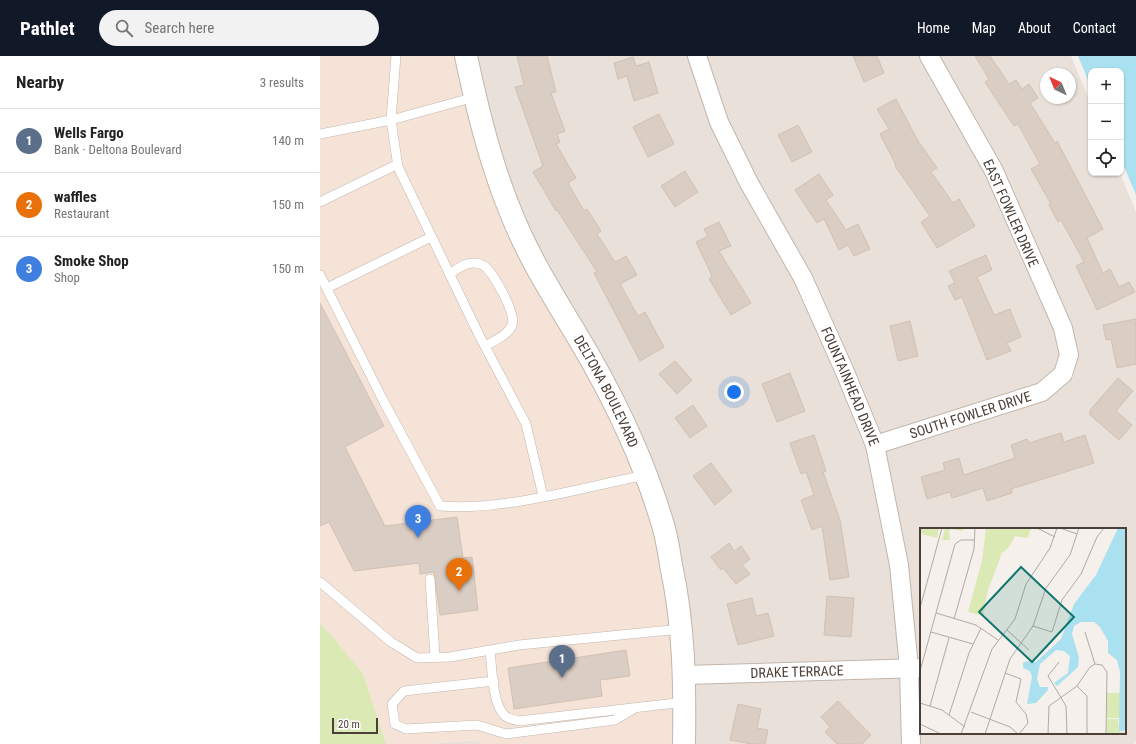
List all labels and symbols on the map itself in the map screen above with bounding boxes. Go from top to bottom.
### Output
north arrow [1040,68,1076,104]
street label: EAST FOWLER DRIVE [980,157,1042,269]
street label: FOUNTAINHEAD DRIVE [818,325,882,448]
street label: DELTONA BOULEVARD [571,332,642,450]
your location [724,382,744,402]
street label: SOUTH FOWLER DRIVE [908,388,1033,442]
pin: 3 [405,505,431,538]
inset map [920,528,1126,734]
pin: 2 [446,558,472,591]
pin: 1 [549,645,575,678]
street label: DRAKE TERRACE [750,662,844,681]
scale bar [332,716,378,735]

